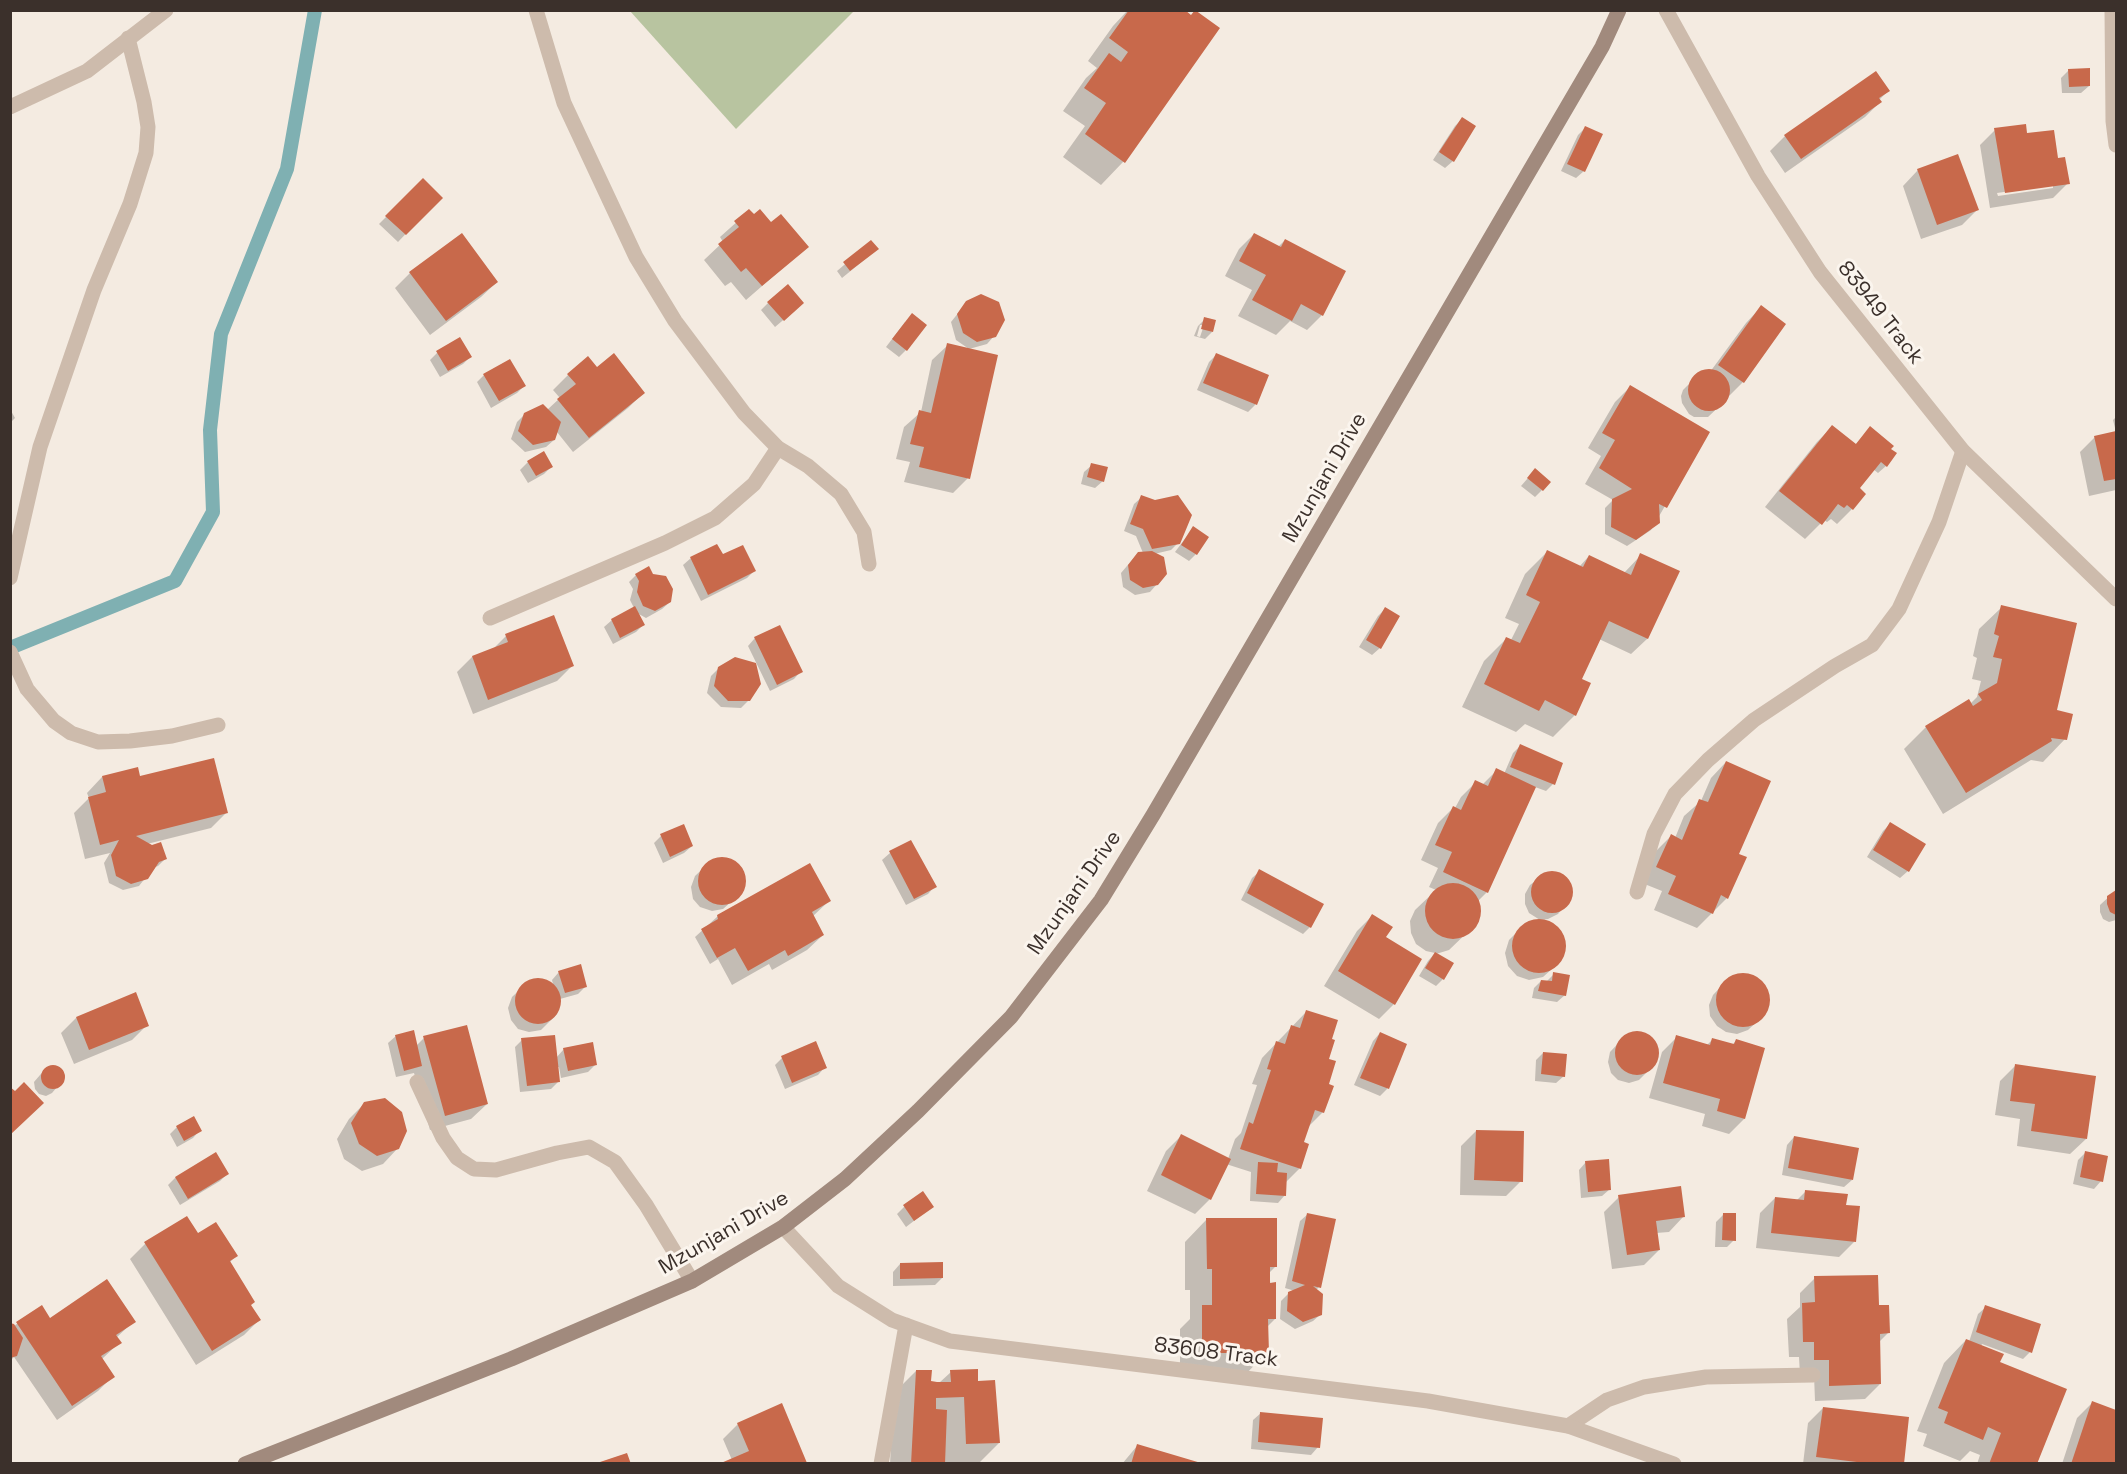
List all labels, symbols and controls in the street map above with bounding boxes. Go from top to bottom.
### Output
street label: 83949 Track [1832,256,1928,370]
street label: Mzunjani Drive [1278,409,1372,547]
street label: Mzunjani Drive [1023,826,1127,960]
street label: Mzunjani Drive [655,1186,793,1280]
street label: 83608 Track [1153,1333,1279,1373]

